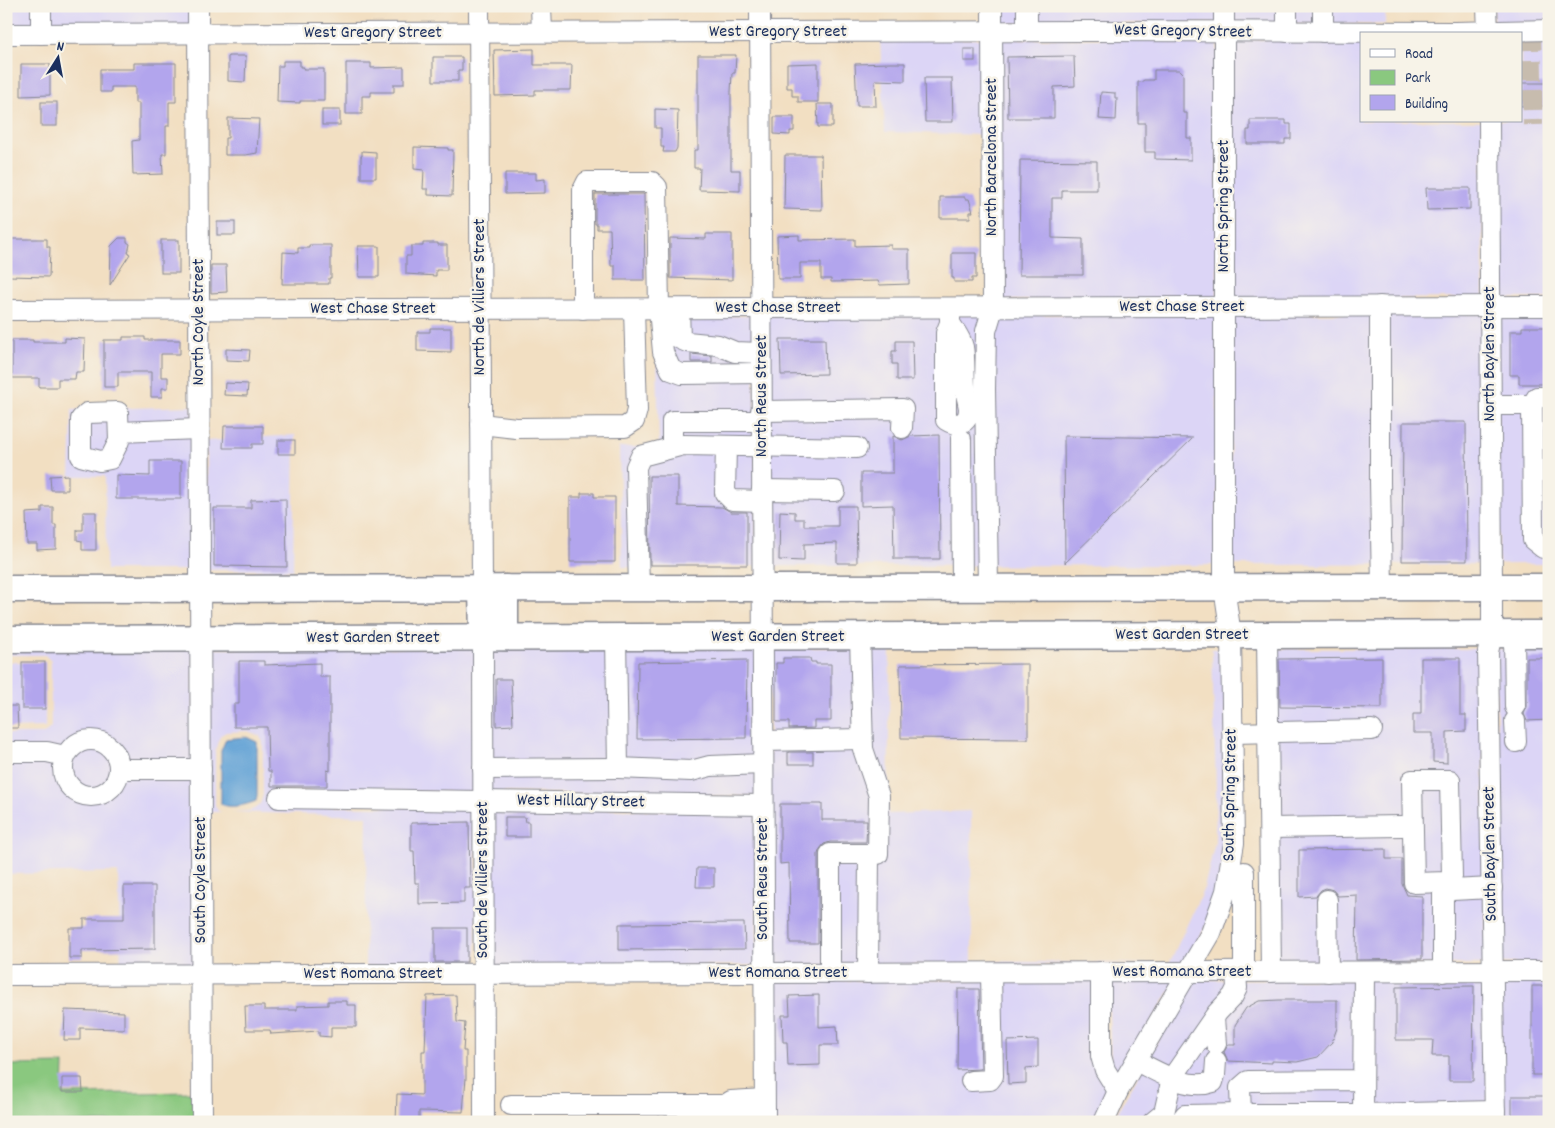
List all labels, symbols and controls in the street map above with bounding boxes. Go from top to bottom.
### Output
street label: West Gregory Street [1114,18,1253,46]
street label: West Gregory Street [709,20,847,45]
street label: West Gregory Street [304,21,442,46]
north arrow [32,32,82,82]
legend [1360,32,1522,122]
text: N [55,37,65,58]
text: Road [1405,44,1433,66]
text: Park [1405,68,1431,90]
street label: North Barcelona Street [980,77,1005,236]
text: Building [1405,94,1448,116]
street label: North Spring Street [1212,139,1237,272]
street label: North de Villiers Street [468,218,493,375]
street label: North Coyle Street [187,258,212,385]
street label: North Baylen Street [1478,286,1503,422]
street label: West Chase Street [1119,295,1245,320]
street label: West Chase Street [715,296,841,321]
street label: West Chase Street [310,297,436,322]
street label: North Reus Street [750,334,775,457]
street label: West Garden Street [1115,623,1249,648]
street label: West Garden Street [711,625,845,650]
street label: West Garden Street [306,626,440,651]
street label: South Spring Street [1217,728,1245,862]
street label: South Baylen Street [1477,786,1505,922]
street label: West Hillary Street [517,788,646,816]
street label: South de Villiers Street [471,801,496,959]
street label: South Coyle Street [189,816,214,943]
street label: South Reus Street [751,817,776,940]
street label: West Romana Street [1113,960,1252,985]
street label: West Romana Street [709,961,848,986]
street label: West Romana Street [304,962,443,987]

